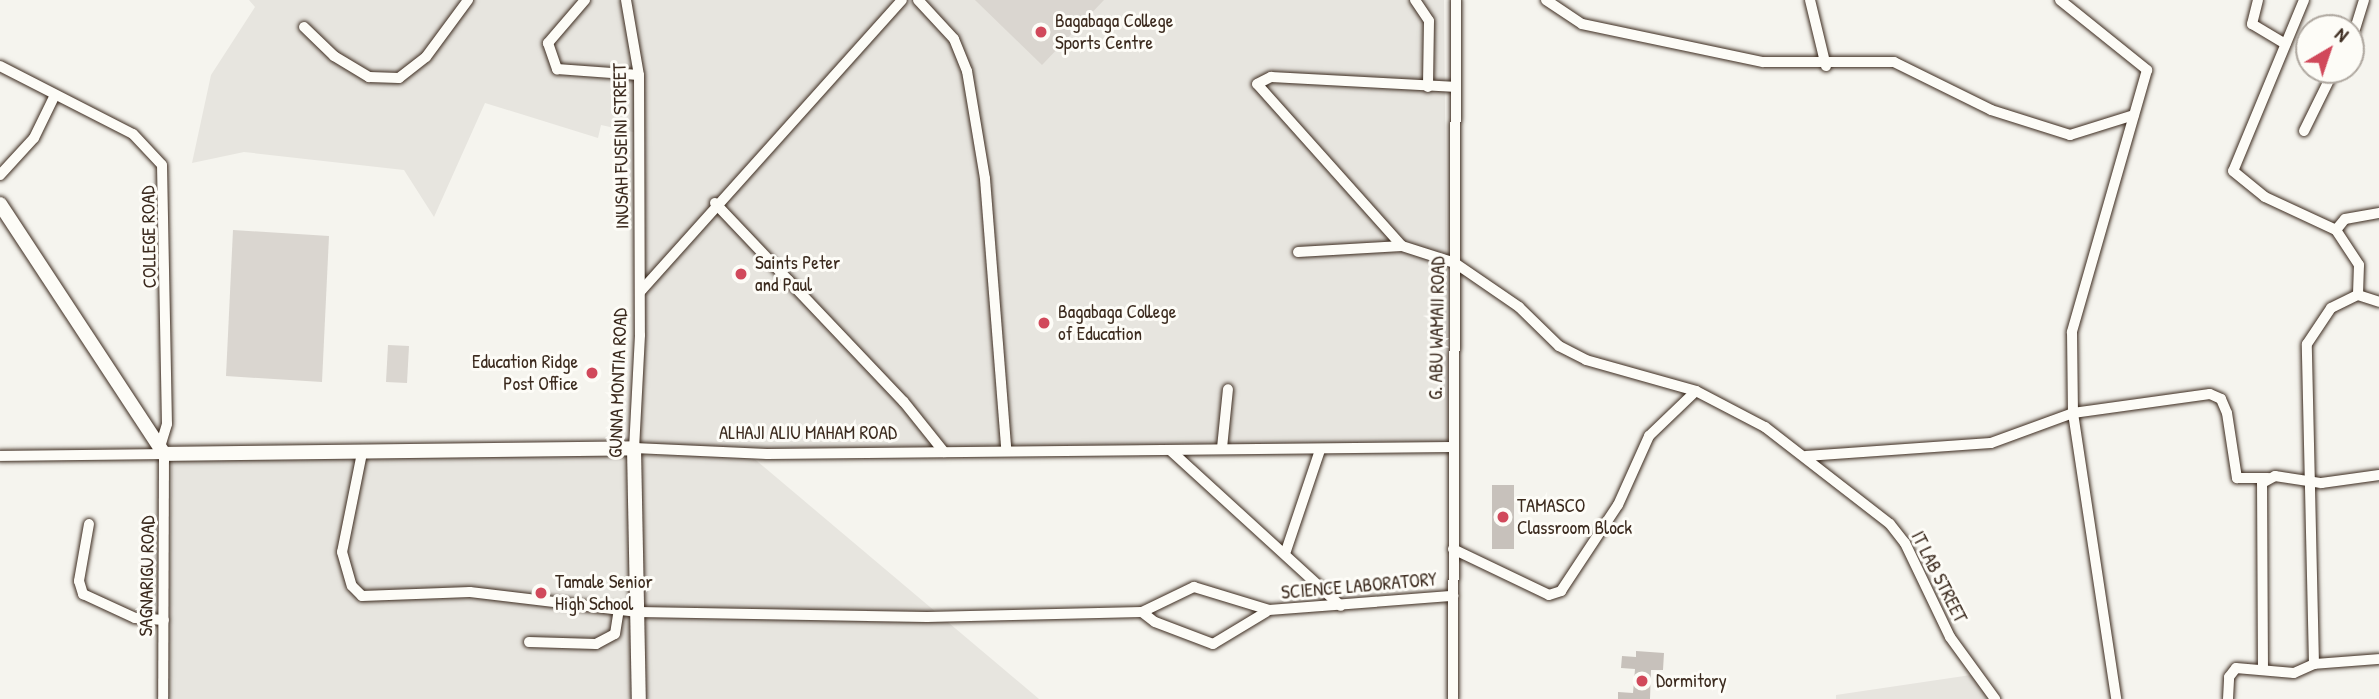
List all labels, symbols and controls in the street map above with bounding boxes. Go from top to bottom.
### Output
place label: Bagabaga College Sports Centre [1055,10,1173,54]
north arrow [2295,14,2365,84]
text: N [2330,21,2354,48]
marker: Bagabaga College Sports Centre [1033,24,1049,40]
street label: INUSAH FUSEINI STREET [608,63,634,229]
street label: COLLEGE ROAD [137,185,161,289]
place label: Saints Peter and Paul [755,252,840,296]
street label: G. ABU WAMAII ROAD [1424,256,1450,400]
marker: Saints Peter and Paul [733,266,749,282]
place label: Bagabaga College of Education [1058,301,1176,345]
street label: GUNNA MONTIA ROAD [604,308,632,458]
marker: Bagabaga College of Education [1036,315,1052,331]
place label: Education Ridge Post Office [472,351,578,395]
marker: Education Ridge Post Office [584,365,600,381]
street label: ALHAJI ALIU MAHAM ROAD [719,422,897,444]
place label: TAMASCO Classroom Block [1517,495,1632,539]
marker: TAMASCO Classroom Block [1495,509,1511,525]
street label: SAGNARIGU ROAD [135,515,159,637]
street label: IT LAB STREET [1906,527,1972,627]
street label: SCIENCE LABORATORY [1280,568,1438,604]
place label: Tamale Senior High School [555,571,653,615]
marker: Tamale Senior High School [533,585,549,601]
place label: Dormitory [1656,670,1727,692]
marker: Dormitory [1634,673,1650,689]

